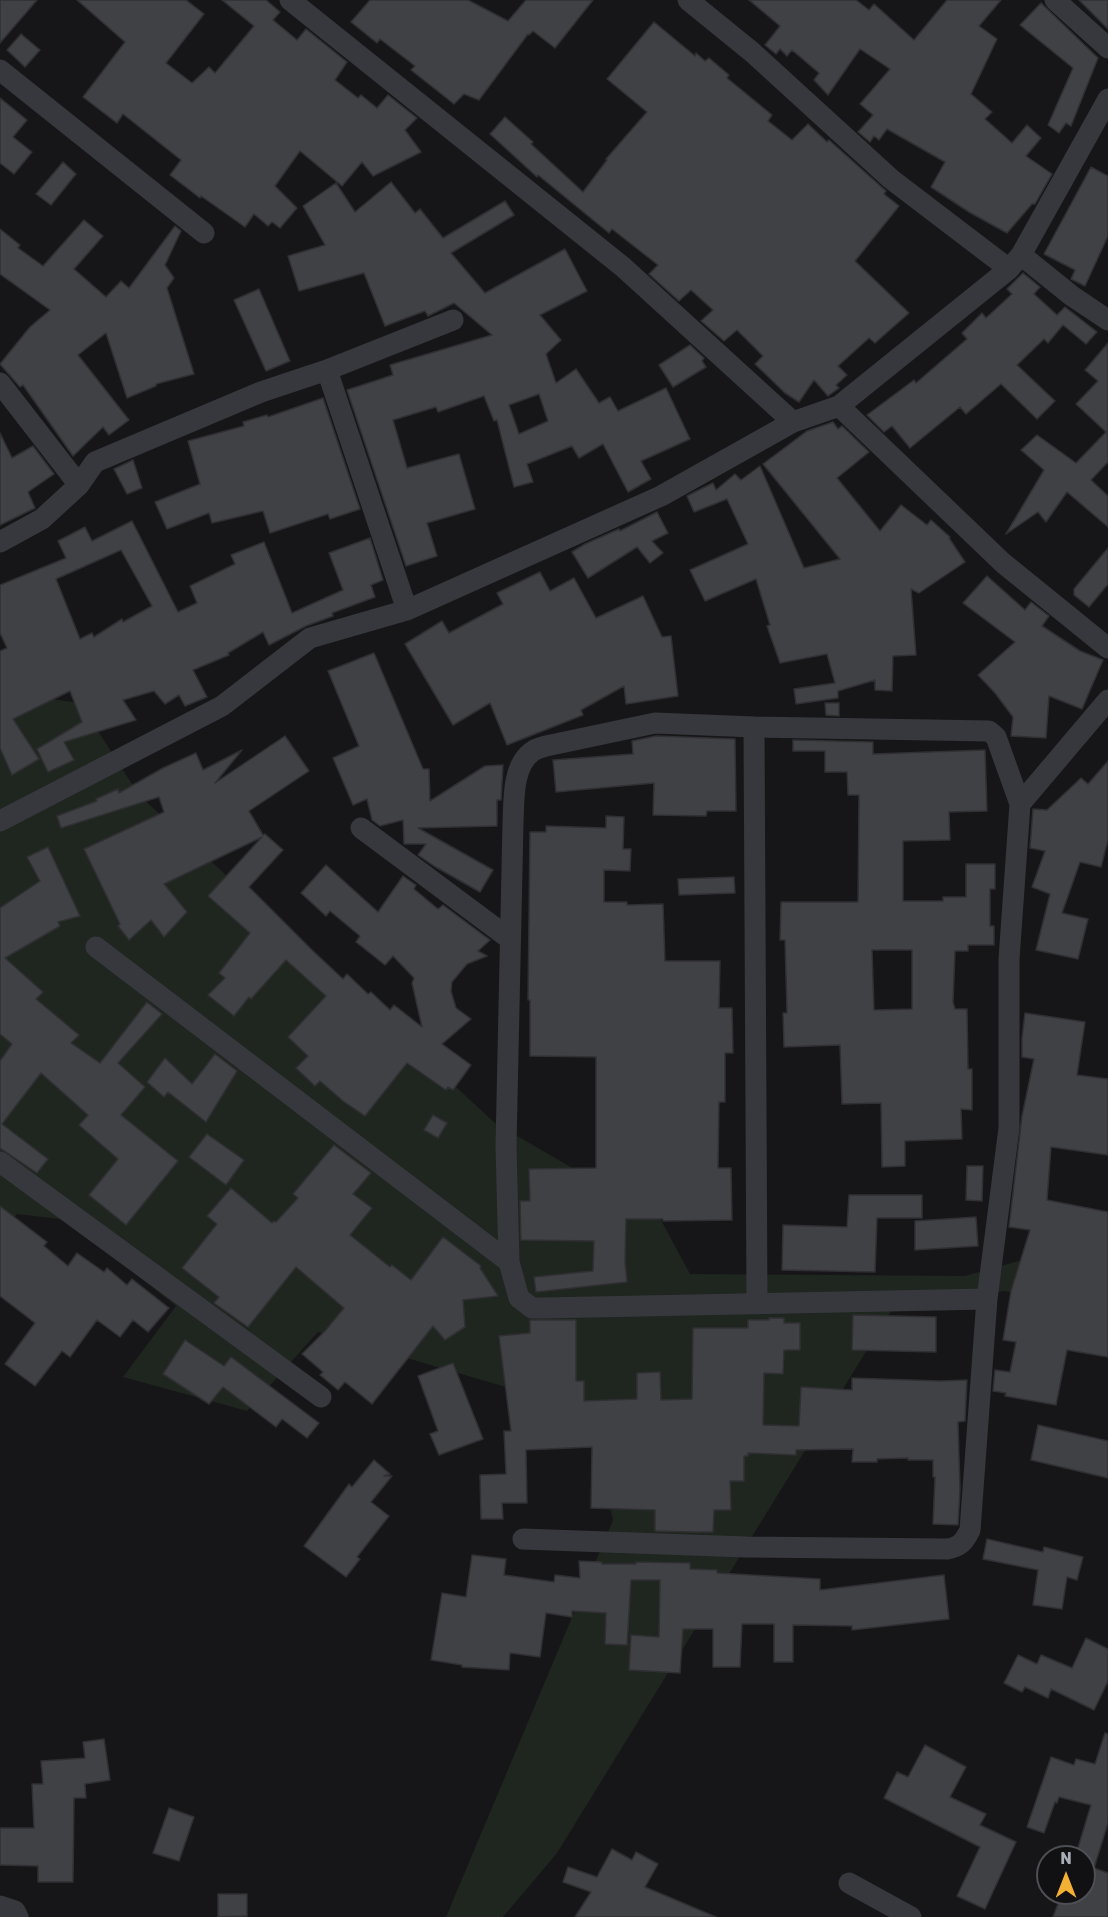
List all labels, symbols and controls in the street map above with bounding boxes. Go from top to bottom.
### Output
north arrow [1036,1845,1096,1905]
text: N [1060,1849,1072,1868]

